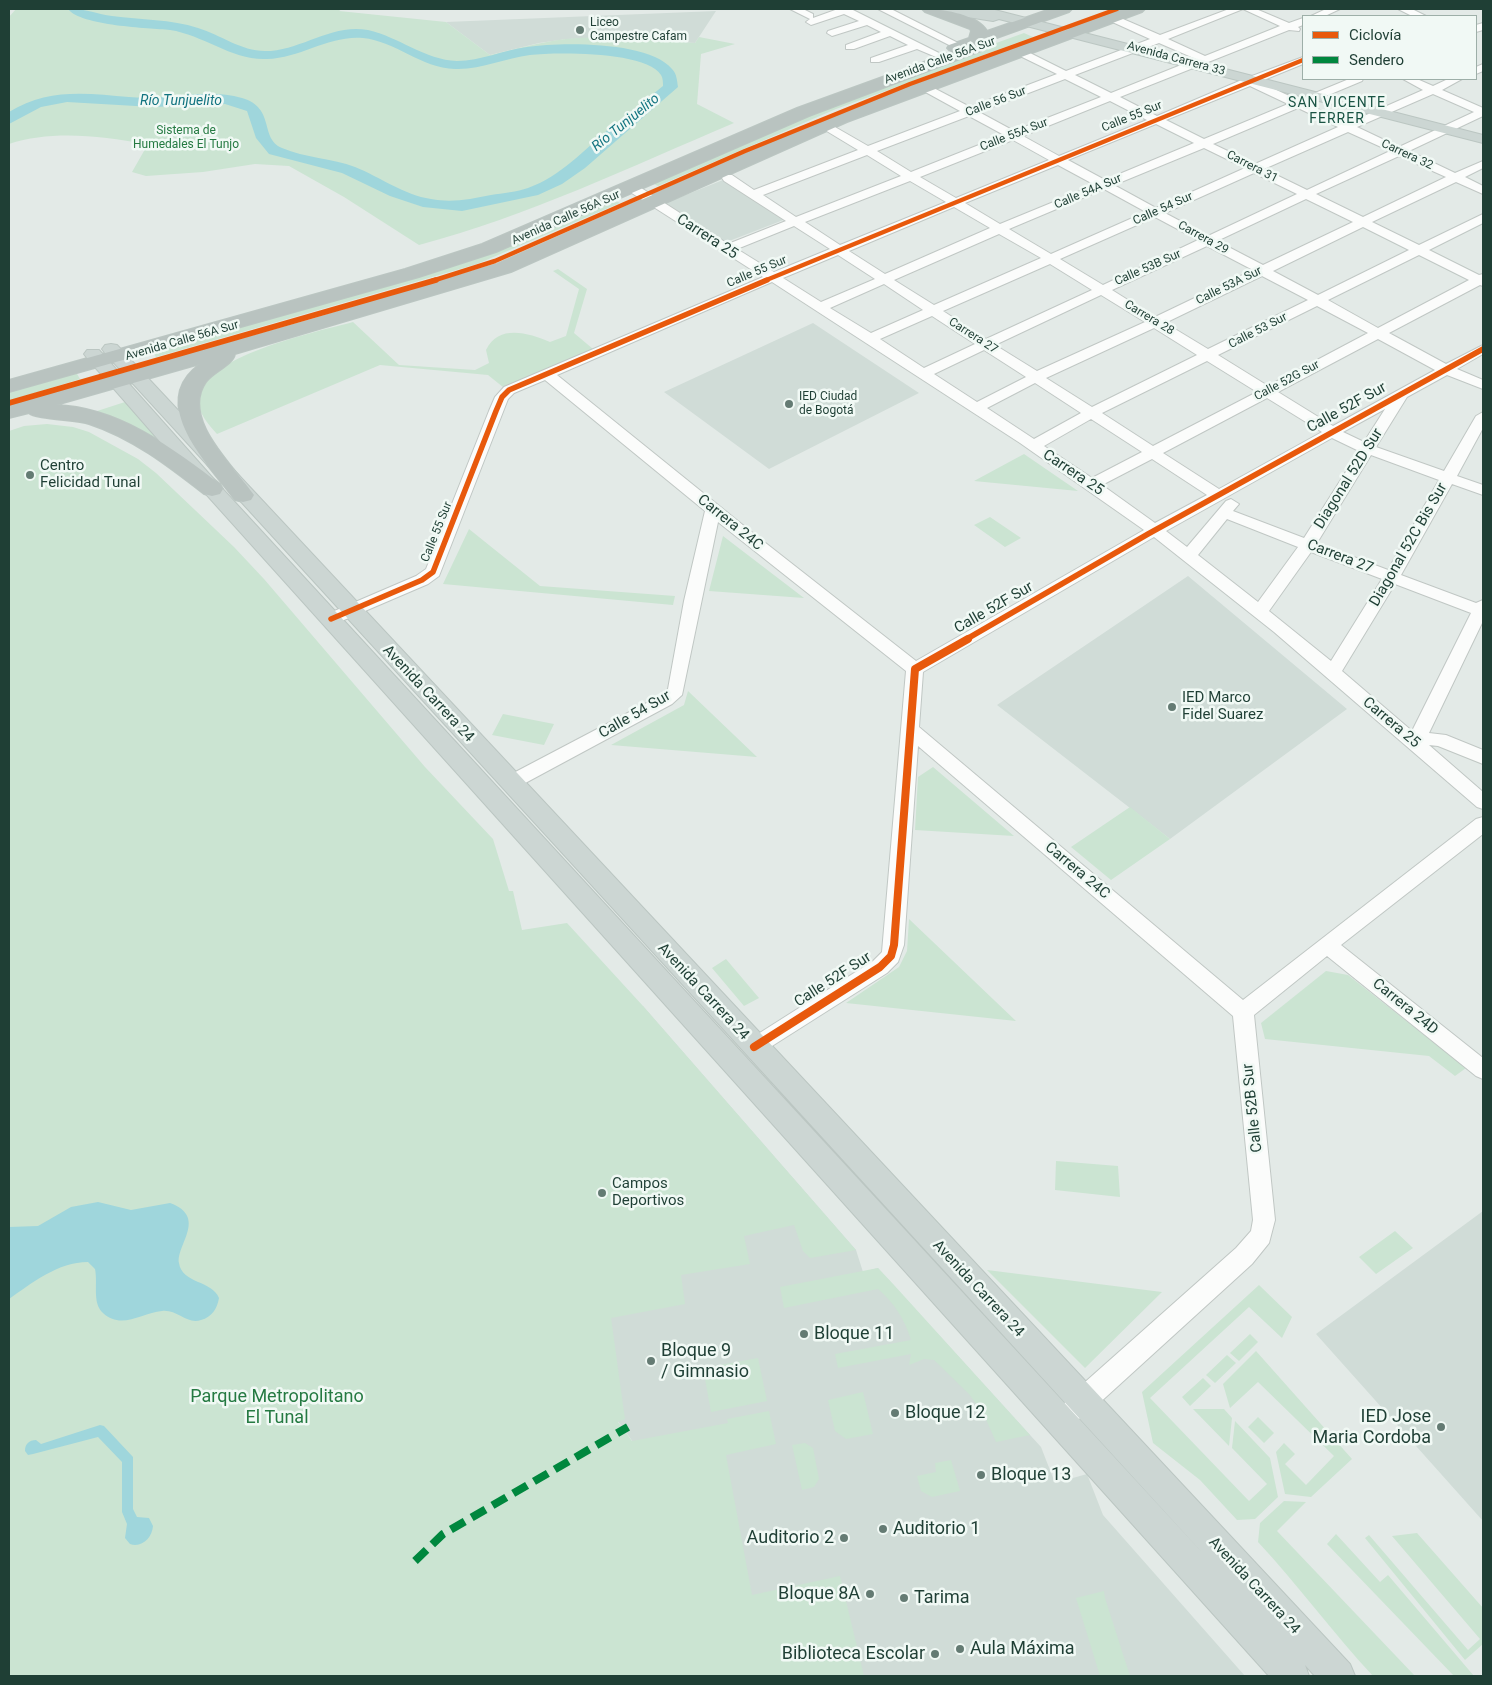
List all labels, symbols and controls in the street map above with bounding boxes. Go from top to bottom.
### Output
legend [1302,15,1477,80]
place label: Liceo Campestre Cafam [590,16,687,44]
marker: Liceo Campestre Cafam [574,24,586,36]
text: Ciclovía [1349,26,1402,44]
street label: Avenida Calle 56A Sur [883,34,997,88]
street label: Avenida Carrera 33 [1125,39,1227,79]
text: Sendero [1349,51,1404,69]
street label: Calle 56 Sur [964,84,1028,120]
water label: Río Tunjuelito [589,91,663,155]
water label: Río Tunjuelito [140,93,222,109]
district label: SAN VICENTE FERRER [1287,95,1387,128]
street label: Calle 55 Sur [1100,98,1164,136]
street label: Calle 55A Sur [978,115,1050,155]
park label: Sistema de Humedales El Tunjo [133,124,239,152]
street label: Carrera 32 [1379,137,1435,173]
street label: Carrera 31 [1224,148,1280,186]
street label: Calle 54A Sur [1052,171,1124,213]
street label: Avenida Calle 56A Sur [510,188,622,248]
street label: Calle 54 Sur [1131,189,1195,229]
street label: Carrera 25 [673,211,741,263]
street label: Carrera 29 [1175,218,1231,258]
street label: Calle 53B Sur [1113,247,1183,289]
street label: Calle 55 Sur [725,253,789,291]
street label: Calle 53A Sur [1194,264,1264,308]
street label: Carrera 28 [1121,298,1177,338]
street label: Calle 53 Sur [1226,310,1290,352]
street label: Carrera 27 [946,315,1000,357]
street label: Avenida Calle 56A Sur [124,318,240,364]
street label: Calle 52G Sur [1252,358,1322,404]
street label: Calle 52F Sur [1304,379,1390,437]
place label: IED Ciudad de Bogotá [799,390,857,418]
marker: IED Ciudad de Bogotá [783,398,795,410]
street label: Diagonal 52D Sur [1311,425,1387,533]
street label: Carrera 25 [1039,446,1107,500]
place label: Centro Felicidad Tunal [40,457,140,492]
marker: Centro Felicidad Tunal [24,469,36,481]
street label: Diagonal 52C Bis Sur [1366,480,1452,610]
street label: Carrera 24C [694,491,766,555]
street label: Calle 55 Sur [418,500,456,564]
street label: Carrera 27 [1304,536,1376,578]
street label: Calle 52F Sur [951,578,1037,638]
street label: Avenida Carrera 24 [378,642,478,746]
street label: Calle 54 Sur [596,687,674,743]
place label: IED Marco Fidel Suarez [1182,689,1263,724]
street label: Carrera 25 [1359,694,1423,752]
marker: IED Marco Fidel Suarez [1166,701,1178,713]
street label: Carrera 24C [1041,839,1113,903]
street label: Avenida Carrera 24 [653,940,753,1044]
street label: Calle 52F Sur [791,948,875,1012]
street label: Carrera 24D [1369,975,1441,1039]
street label: Calle 52B Sur [1239,1063,1267,1153]
place label: Campos Deportivos [612,1175,684,1210]
marker: Campos Deportivos [596,1187,608,1199]
street label: Avenida Carrera 24 [928,1237,1028,1341]
place label: Bloque 11 [814,1323,894,1345]
marker: Bloque 11 [798,1328,810,1340]
place label: Bloque 9 / Gimnasio [661,1340,749,1382]
marker: Bloque 9 / Gimnasio [645,1355,657,1367]
park label: Parque Metropolitano El Tunal [190,1386,364,1428]
place label: Bloque 12 [905,1402,985,1424]
place label: IED Jose Maria Cordoba [1313,1406,1431,1448]
marker: Bloque 12 [889,1407,901,1419]
marker: IED Jose Maria Cordoba [1435,1421,1447,1433]
place label: Bloque 13 [991,1464,1071,1486]
marker: Bloque 13 [975,1469,987,1481]
place label: Auditorio 1 [893,1518,980,1540]
marker: Auditorio 1 [877,1523,889,1535]
place label: Auditorio 2 [747,1527,834,1549]
marker: Auditorio 2 [838,1532,850,1544]
street label: Avenida Carrera 24 [1204,1534,1304,1638]
place label: Bloque 8A [778,1583,860,1605]
place label: Tarima [914,1587,970,1609]
marker: Bloque 8A [864,1588,876,1600]
marker: Tarima [898,1592,910,1604]
place label: Aula Máxima [970,1638,1075,1660]
place label: Biblioteca Escolar [782,1643,925,1665]
marker: Aula Máxima [954,1643,966,1655]
marker: Biblioteca Escolar [929,1648,941,1660]

